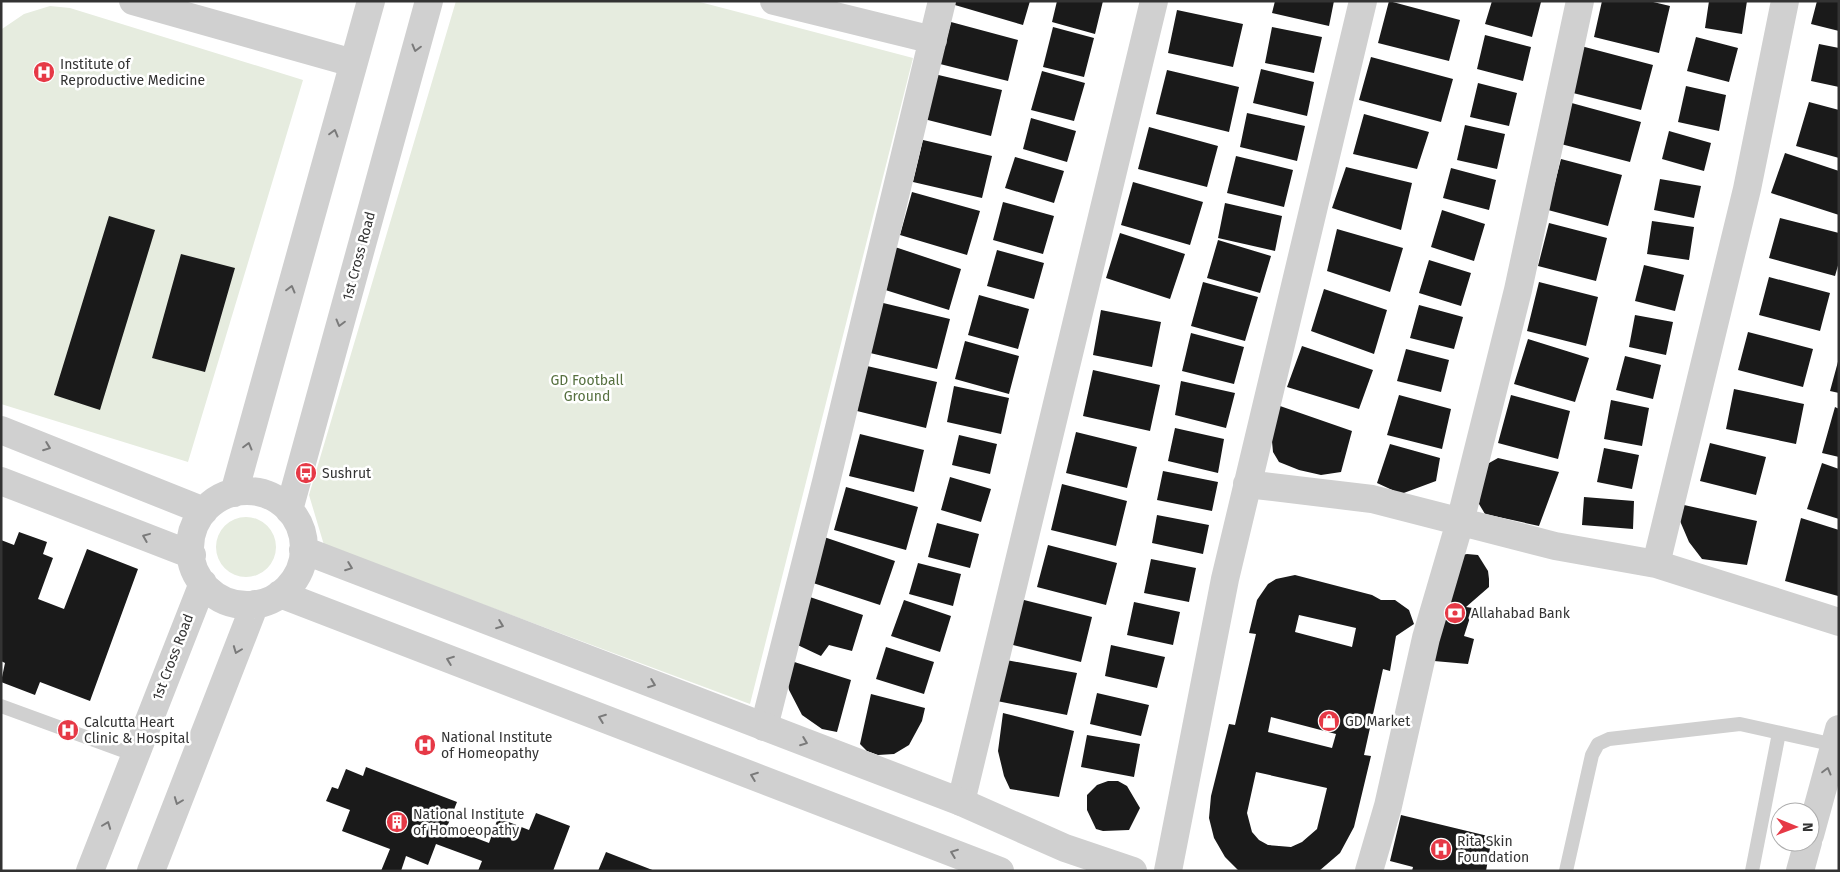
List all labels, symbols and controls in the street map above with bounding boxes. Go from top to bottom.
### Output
one-way arrow [412,44,422,52]
place label: Institute of Reproductive Medicine [60,56,205,89]
hospital icon: Institute of Reproductive Medicine [32,60,56,84]
one-way arrow [329,129,339,137]
street label: 1st Cross Road [339,210,379,302]
one-way arrow [285,285,296,294]
one-way arrow [336,318,346,327]
park label: GD Football Ground [550,372,624,405]
one-way arrow [42,441,51,452]
one-way arrow [242,442,252,451]
bus stop icon: Sushrut [294,461,318,485]
place label: Sushrut [322,465,372,482]
one-way arrow [142,533,151,544]
one-way arrow [344,561,353,571]
bank icon: Allahabad Bank [1443,601,1467,625]
place label: Allahabad Bank [1471,605,1571,622]
street label: 1st Cross Road [149,611,197,703]
one-way arrow [496,620,504,630]
one-way arrow [233,645,243,653]
one-way arrow [447,655,455,665]
one-way arrow [647,677,656,688]
shop icon: GD Market [1317,709,1341,733]
place label: GD Market [1345,713,1411,730]
place label: Calcutta Heart Clinic & Hospital [84,714,189,747]
one-way arrow [598,714,607,724]
hospital icon: Calcutta Heart Clinic & Hospital [56,718,80,742]
place label: National Institute of Homeopathy [441,729,552,762]
hospital icon: National Institute of Homeopathy [413,733,437,757]
one-way arrow [799,736,808,746]
one-way arrow [1822,767,1832,776]
one-way arrow [750,772,759,782]
one-way arrow [174,796,184,805]
north arrow [1770,802,1820,852]
place label: National Institute of Homoeopathy [413,806,524,839]
building icon: National Institute of Homoeopathy [385,810,409,834]
one-way arrow [102,822,112,830]
text: N [1799,822,1816,832]
place label: Rita Skin Foundation [1457,833,1529,866]
hospital icon: Rita Skin Foundation [1429,837,1453,861]
one-way arrow [951,849,959,859]

